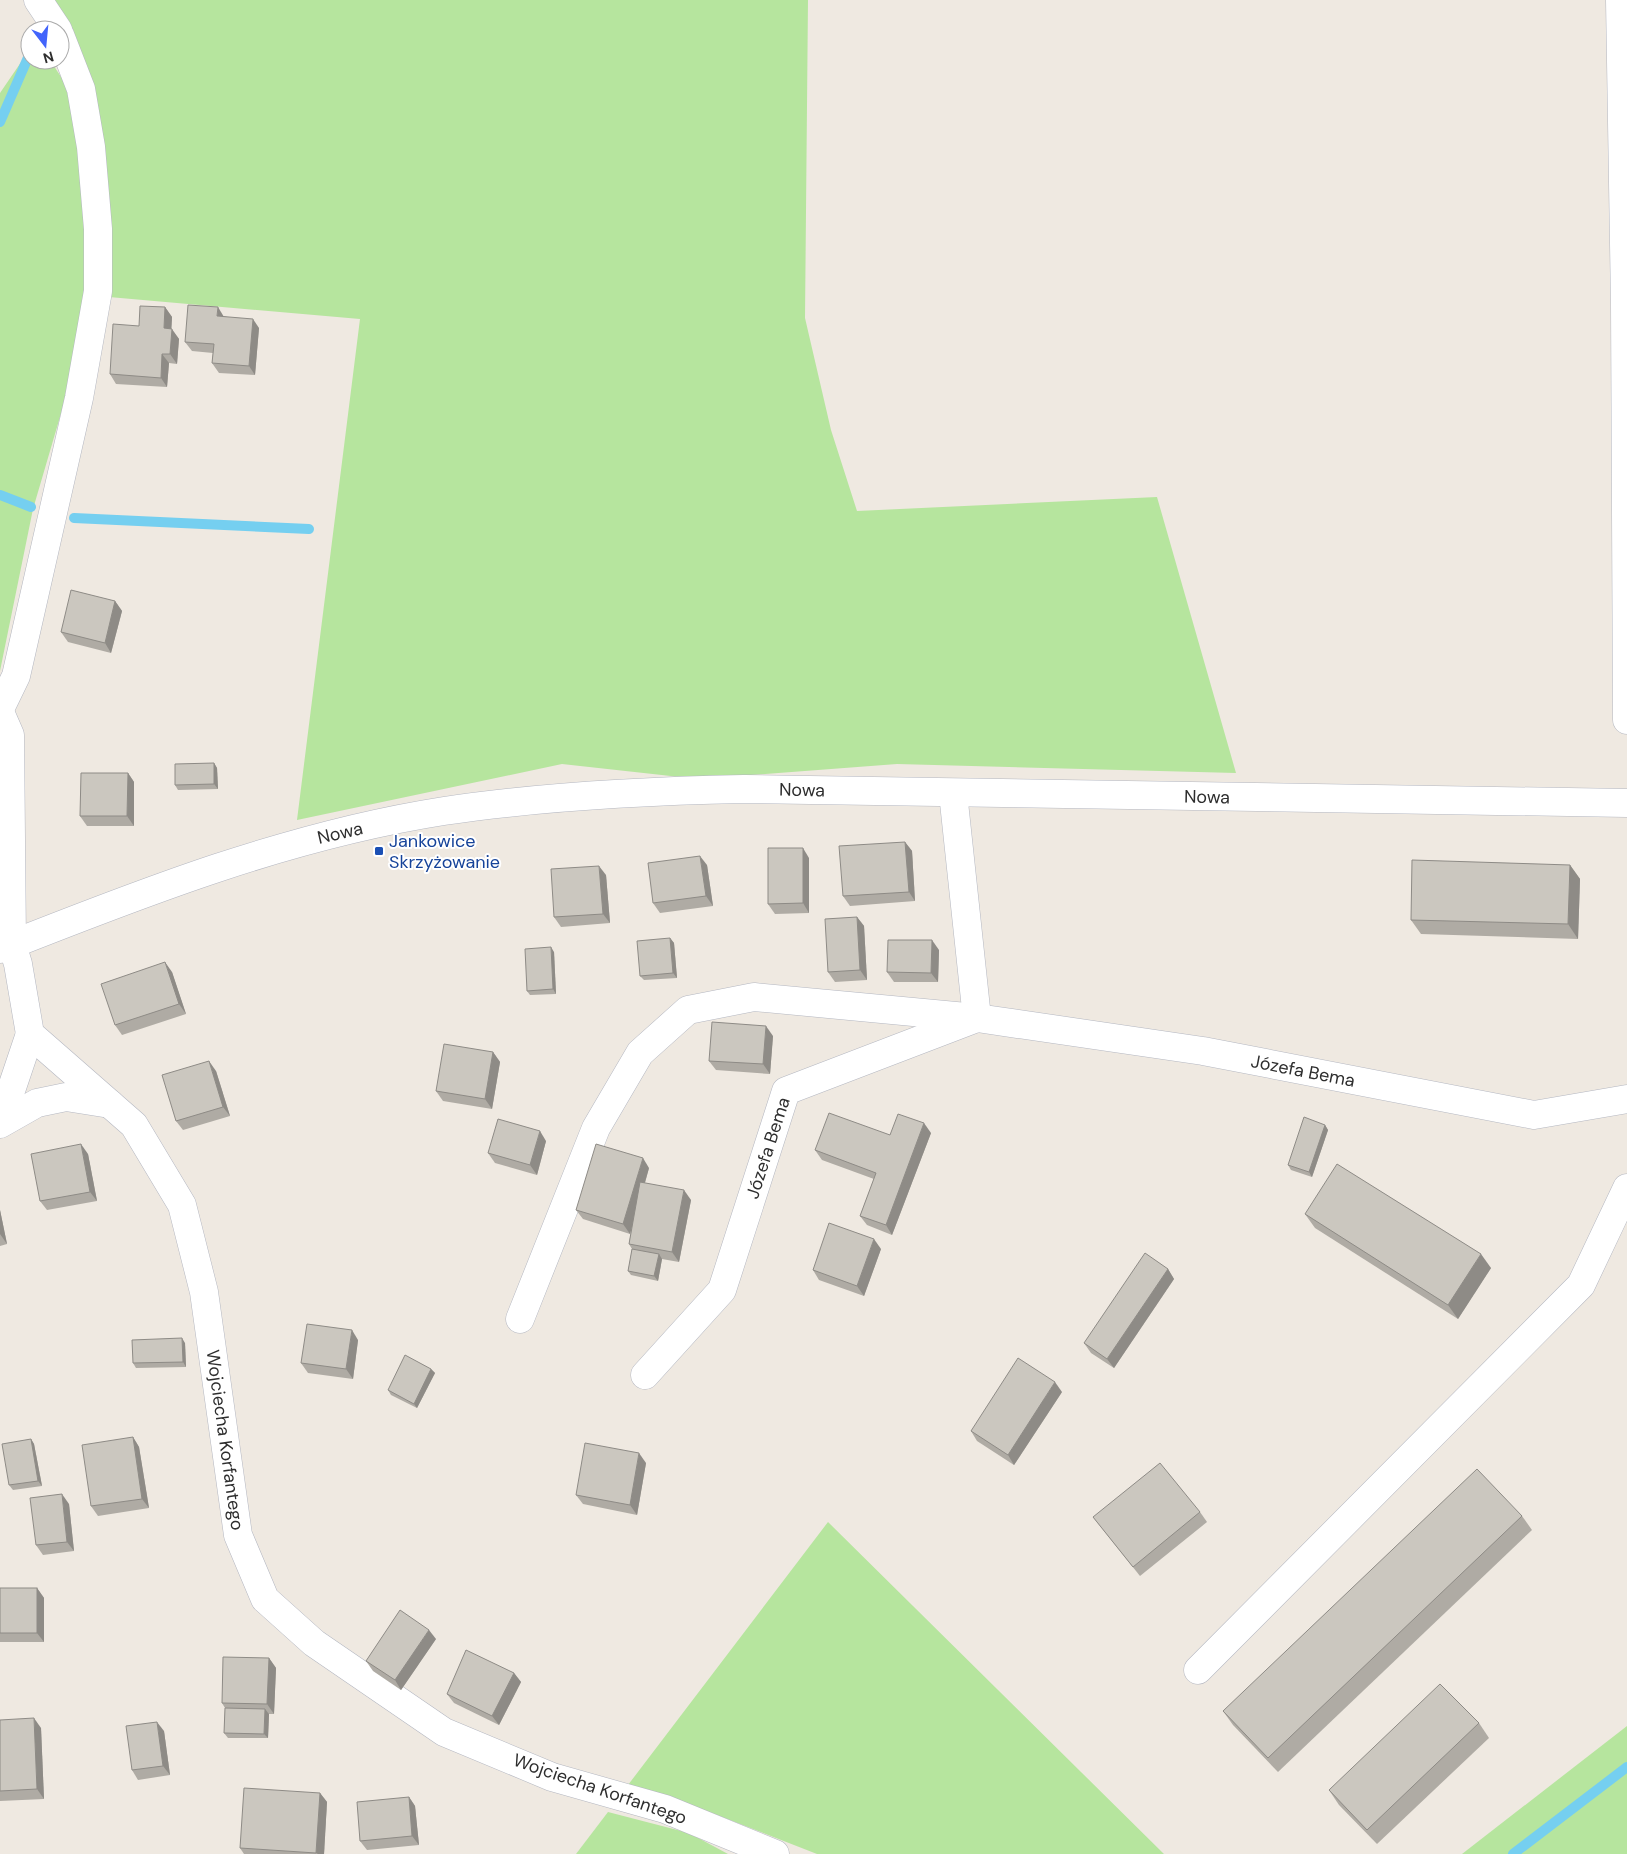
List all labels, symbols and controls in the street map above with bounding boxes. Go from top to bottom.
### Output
north arrow [20,20,70,70]
text: N [41,47,56,68]
street label: Nowa [779,778,825,802]
street label: Nowa [1184,785,1230,809]
street label: Nowa [315,816,365,850]
place label: Jankowice Skrzyżowanie [389,829,500,874]
marker: Jankowice Skrzyżowanie [373,845,385,857]
street label: Józefa Bema [1249,1049,1357,1093]
street label: Józefa Bema [740,1094,796,1202]
street label: Wojciecha Korfantego [200,1348,250,1532]
street label: Wojciecha Korfantego [510,1748,690,1830]

